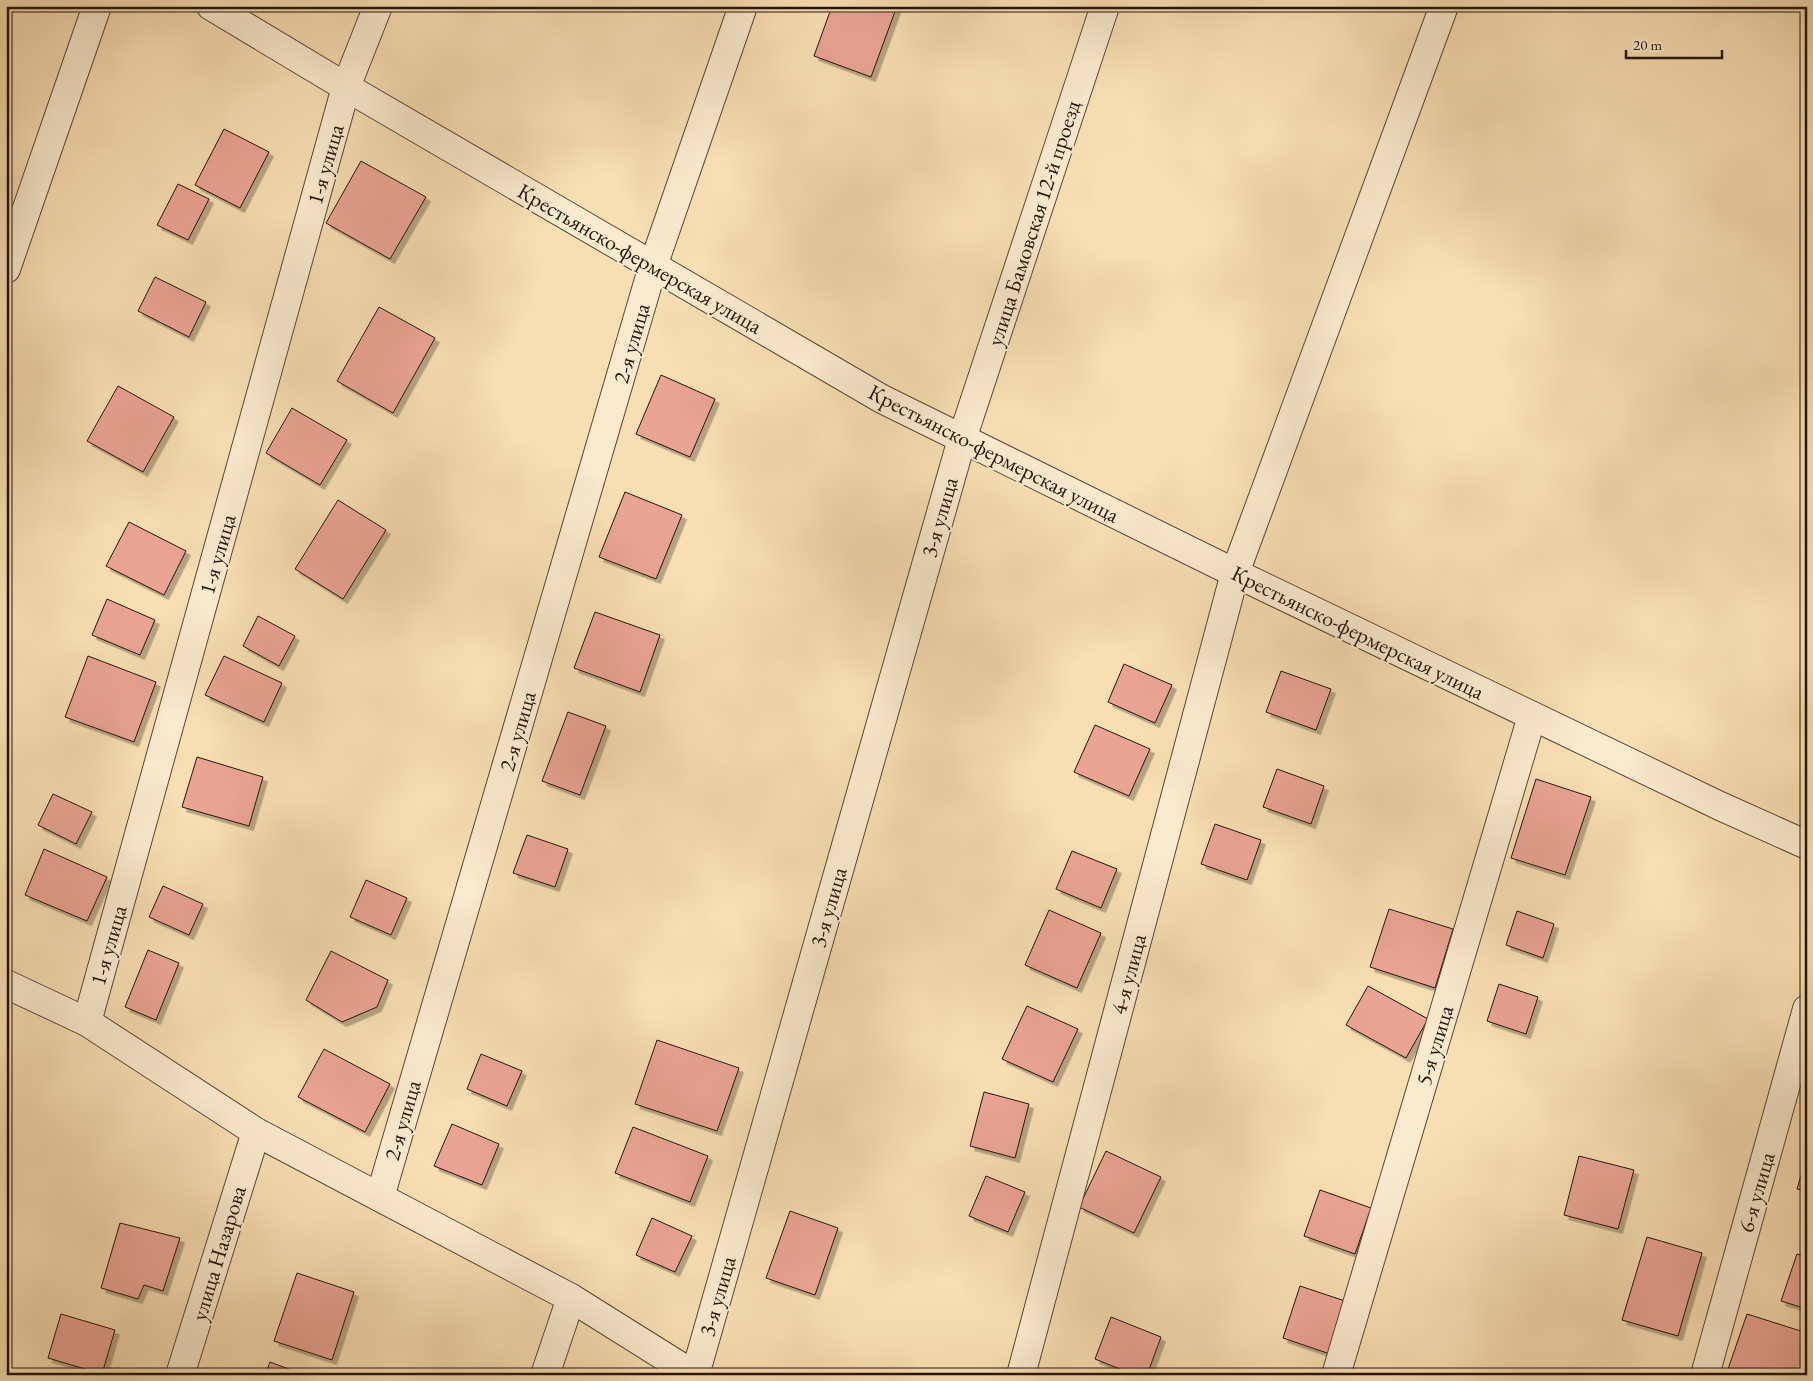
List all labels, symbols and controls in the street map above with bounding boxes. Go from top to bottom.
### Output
scale bar [1626,28,1722,60]
text: 20 m [1633,35,1662,54]
street label: улица Бамовская 12-й проезд [980,97,1087,350]
street label: 1-я улица [300,120,351,208]
street label: Крестьянско-фермерская улица [512,176,767,341]
street label: 2-я улица [606,299,657,387]
street label: Крестьянско-фермерская улица [863,377,1124,529]
street label: 3-я улица [914,473,965,561]
street label: 1-я улица [192,510,243,598]
street label: Крестьянско-фермерская улица [1227,559,1489,706]
street label: 2-я улица [492,687,543,775]
street label: 3-я улица [803,863,854,951]
street label: 1-я улица [83,901,134,989]
street label: 4-я улица [1104,930,1153,1018]
street label: 5-я улица [1409,1001,1460,1089]
street label: 2-я улица [377,1076,428,1164]
street label: 6-я улица [1731,1148,1782,1236]
street label: улица Назарова [184,1182,253,1324]
street label: 3-я улица [692,1252,743,1340]

